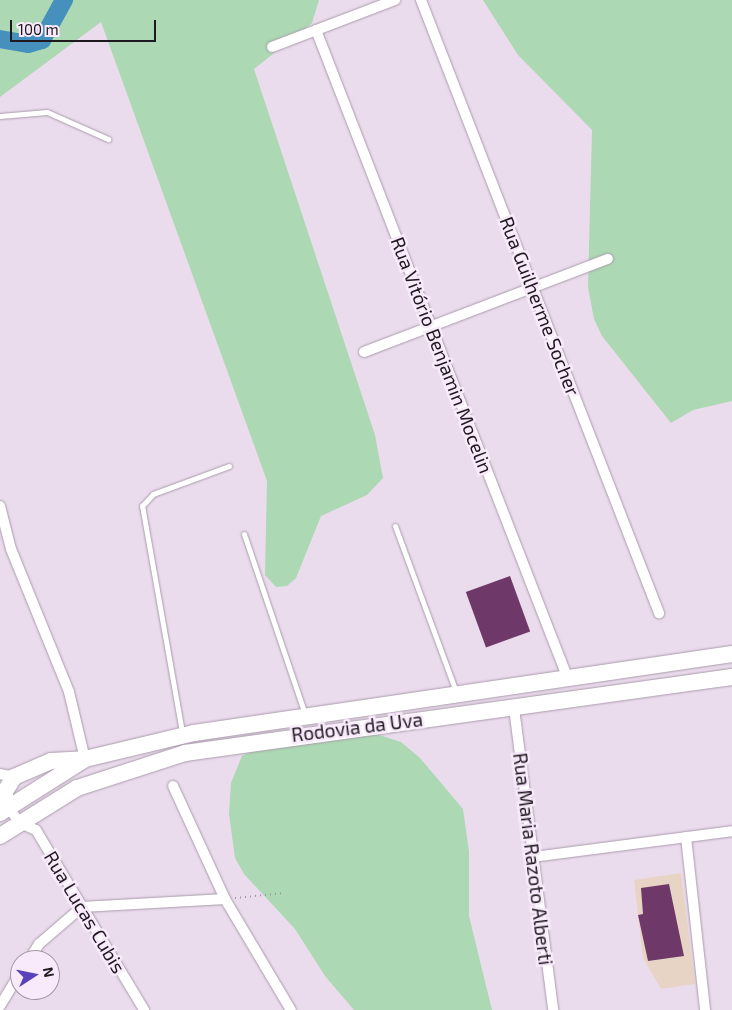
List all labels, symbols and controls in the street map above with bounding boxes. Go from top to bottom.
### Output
scale bar [12,10,159,42]
text: 100 m [18,20,59,38]
street label: Rua Guilherme Socher [495,213,585,399]
street label: Rua Vitório Benjamin Mocelin [386,233,498,477]
street label: Rodovia da Uva [290,708,424,746]
street label: Rua Maria Razoto Alberti [509,751,557,967]
street label: Rua Lucas Cubis [40,847,130,977]
north arrow [10,950,60,1000]
text: N [40,966,59,979]

